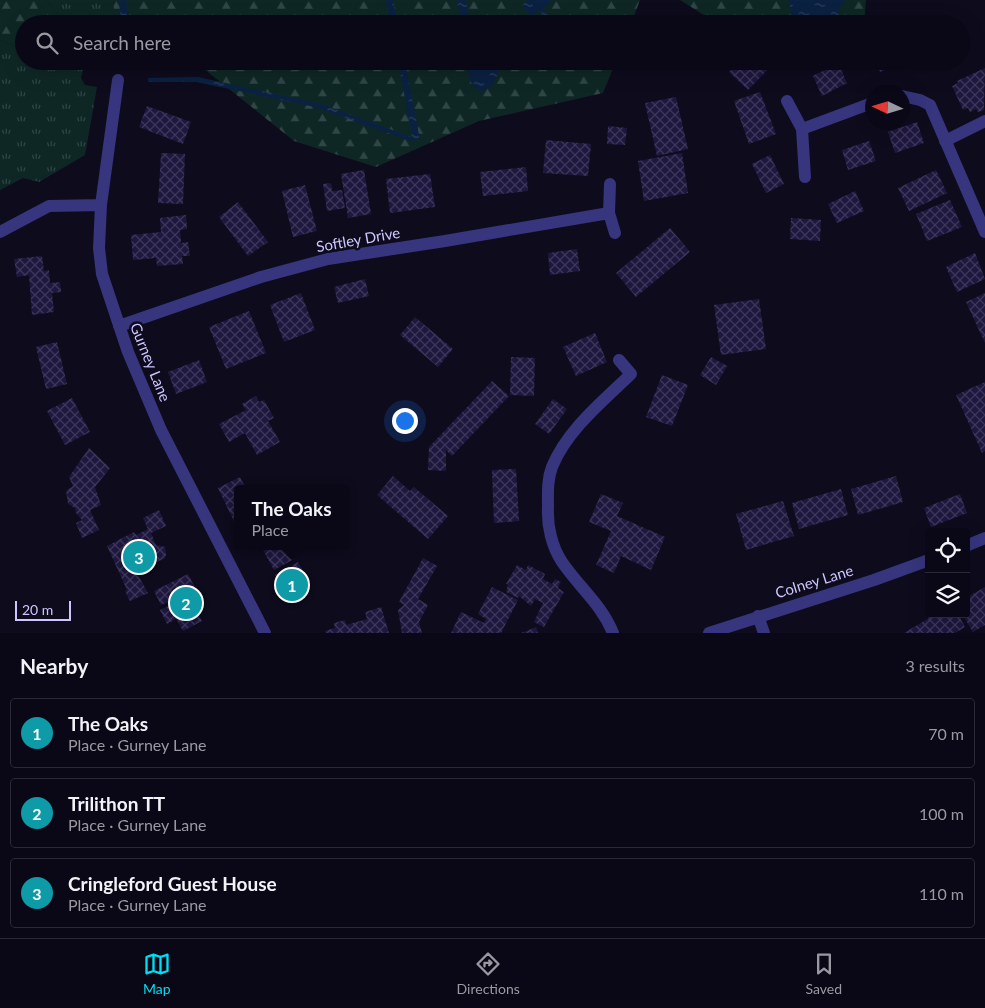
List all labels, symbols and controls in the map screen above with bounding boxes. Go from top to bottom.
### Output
search box [15,15,970,70]
icon: search [33,29,61,57]
text: Search here [73,31,171,54]
north arrow [865,85,910,130]
street label: Softley Drive [315,223,401,255]
street label: Gurney Lane [127,320,175,404]
your location [392,408,418,434]
popup [234,485,349,550]
text: The Oaks [252,497,331,520]
text: Place [252,520,289,539]
map controls [925,528,970,618]
button: locate [925,528,970,573]
pin: 3 [123,538,155,576]
street label: Colney Lane [773,561,855,601]
pin: 1 [276,566,308,604]
button: layers [925,573,970,618]
pin: 2 [170,584,202,622]
scale bar [15,598,71,621]
text: 20 m [22,601,53,618]
text: Nearby [20,653,88,678]
text: 3 results [905,656,965,675]
text: The Oaks [68,712,148,735]
text: 1 [32,724,42,743]
text: 70 m [928,724,964,743]
text: Place · Gurney Lane [68,735,207,754]
text: Trilithon TT [68,792,165,815]
text: 2 [32,804,42,823]
text: 100 m [919,804,964,823]
text: Place · Gurney Lane [68,815,207,834]
text: Cringleford Guest House [68,872,277,895]
text: 3 [32,884,42,903]
text: 110 m [919,884,964,903]
text: Place · Gurney Lane [68,895,207,914]
tab: Map [143,950,171,997]
tab: Directions [457,950,520,997]
tab: Saved [806,950,842,997]

